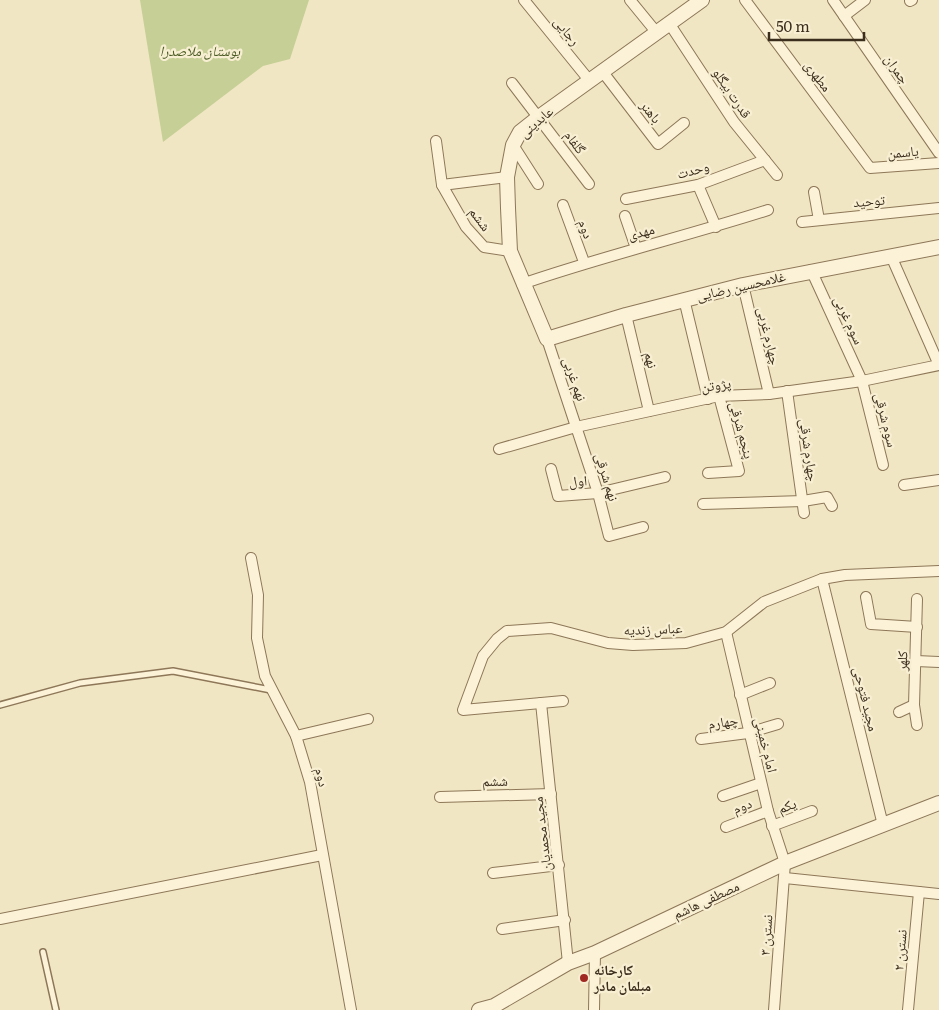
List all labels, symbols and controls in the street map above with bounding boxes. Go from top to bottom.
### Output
scale bar [769,10,864,42]
street label: رجایی [550,12,586,49]
text: 50 m [776,14,810,37]
park label: بوستان ملاصدرا [160,40,240,60]
street label: چمران [880,50,915,87]
street label: مطهری [800,55,837,95]
street label: قدرت بیگلو [709,63,757,122]
street label: باهنر [636,95,667,127]
street label: عابدینی [514,101,557,142]
street label: گلفام [559,125,591,158]
street label: یاسمن [886,140,920,162]
street label: وحدت [674,155,711,183]
street label: توحید [852,189,886,211]
street label: ششم [464,202,497,235]
street label: دوم [573,216,600,242]
street label: مهدی [625,218,656,244]
street label: غلامحسین رضایی [694,265,787,305]
street label: سوم غربی [829,292,870,348]
street label: چهارم غربی [753,305,786,367]
street label: نهم [639,349,664,371]
street label: نهم غربی [558,354,593,404]
street label: پژوتن [700,372,732,396]
street label: سوم شرقی [870,390,903,449]
street label: پنجم شرقی [725,399,760,461]
street label: چهارم شرقی [795,417,824,483]
street label: نهم شرقی [590,450,625,504]
street label: اول [568,469,588,491]
street label: عباس زندیه [623,617,683,639]
street label: کلهر [891,650,911,672]
street label: مجید فتوحی [849,664,885,733]
street label: چهارم [707,709,739,734]
street label: امام خمینی [749,715,783,775]
street label: دوم [310,765,335,789]
street label: ششم [482,770,508,791]
street label: دوم [729,792,755,819]
street label: یکم [774,792,800,819]
street label: مجید محمدیان [527,796,555,872]
street label: مصطفی هاشم [669,875,742,924]
street label: نسترن ۳ [754,914,776,956]
street label: نسترن ۲ [887,928,911,971]
place label: کارخانه مبلمان مادر [593,959,651,995]
marker: کارخانه مبلمان مادر [578,972,590,984]

